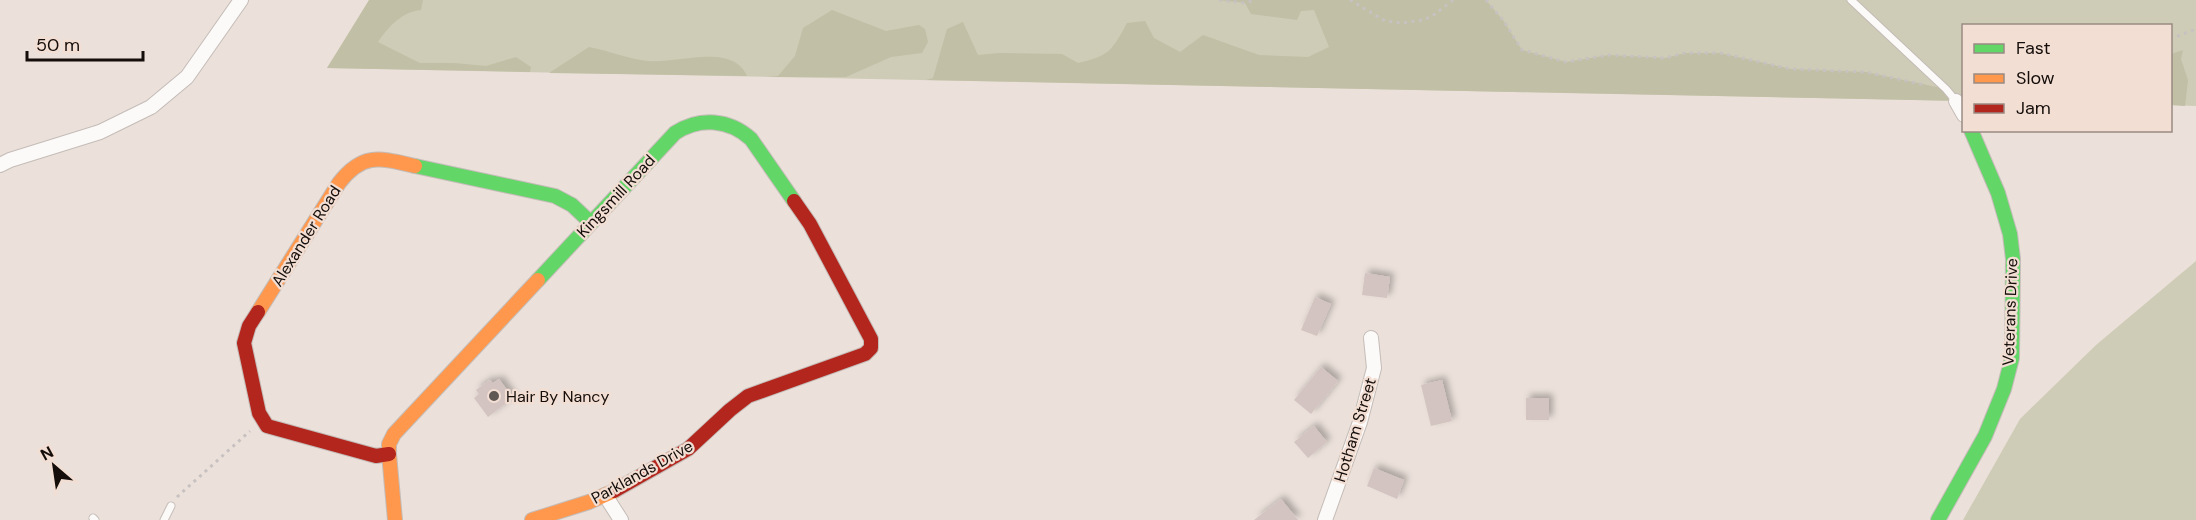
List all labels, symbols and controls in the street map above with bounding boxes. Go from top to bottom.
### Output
scale bar [27,24,142,62]
legend [1962,24,2172,132]
text: 50 m [36,33,80,57]
text: Fast [2016,36,2051,60]
text: Slow [2016,66,2055,90]
text: Jam [2016,96,2051,120]
street label: Kingsmill Road [572,150,660,242]
street label: Alexander Road [267,182,345,290]
street label: Veterans Drive [1998,258,2022,366]
street label: Hotham Street [1329,375,1381,485]
place label: Hair By Nancy [506,386,610,407]
marker: Hair By Nancy [487,389,501,403]
street label: Parklands Drive [587,435,697,509]
north arrow [24,436,84,496]
text: N [37,441,57,465]

